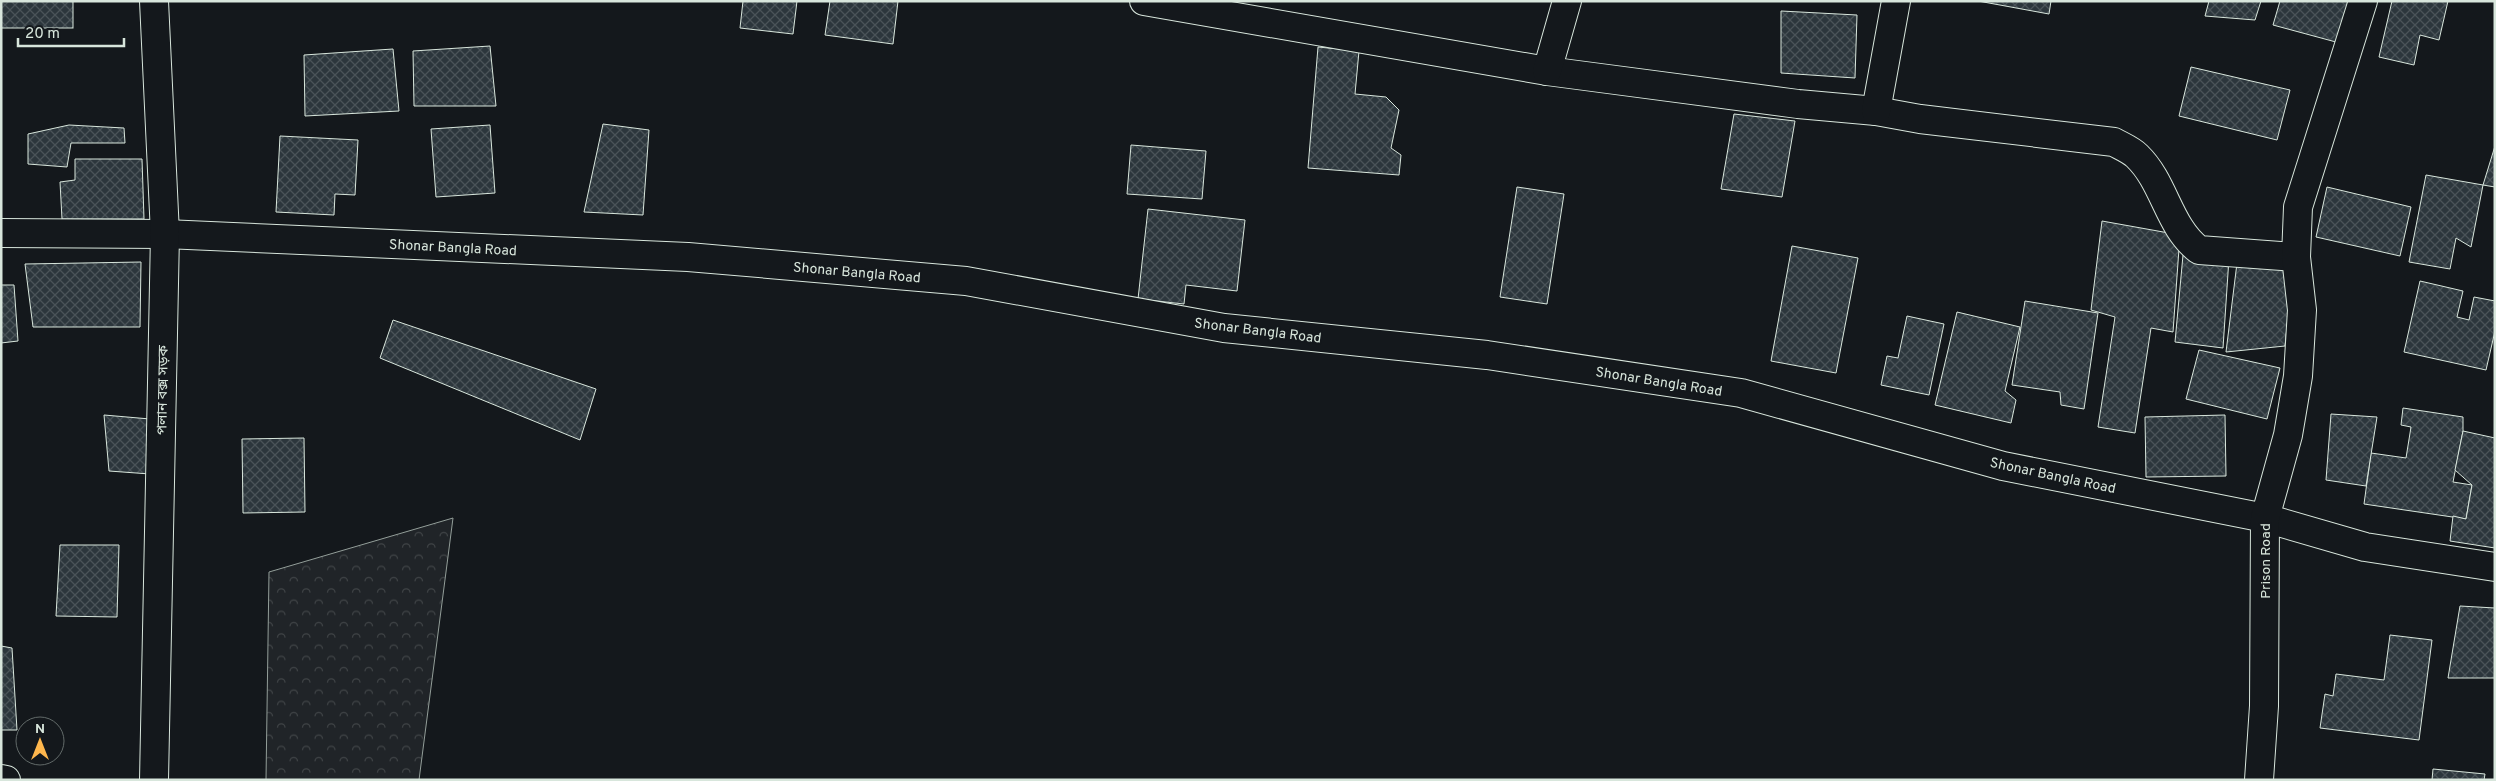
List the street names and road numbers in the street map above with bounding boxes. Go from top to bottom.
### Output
street label: Shonar Bangla Road [389,237,517,260]
street label: Shonar Bangla Road [792,259,921,288]
street label: Shonar Bangla Road [1193,315,1322,348]
street label: পলান বক্স সড়ক [154,344,173,435]
street label: Shonar Bangla Road [1594,364,1723,401]
street label: Shonar Bangla Road [1988,455,2117,498]
street label: Prison Road [2258,523,2275,599]

